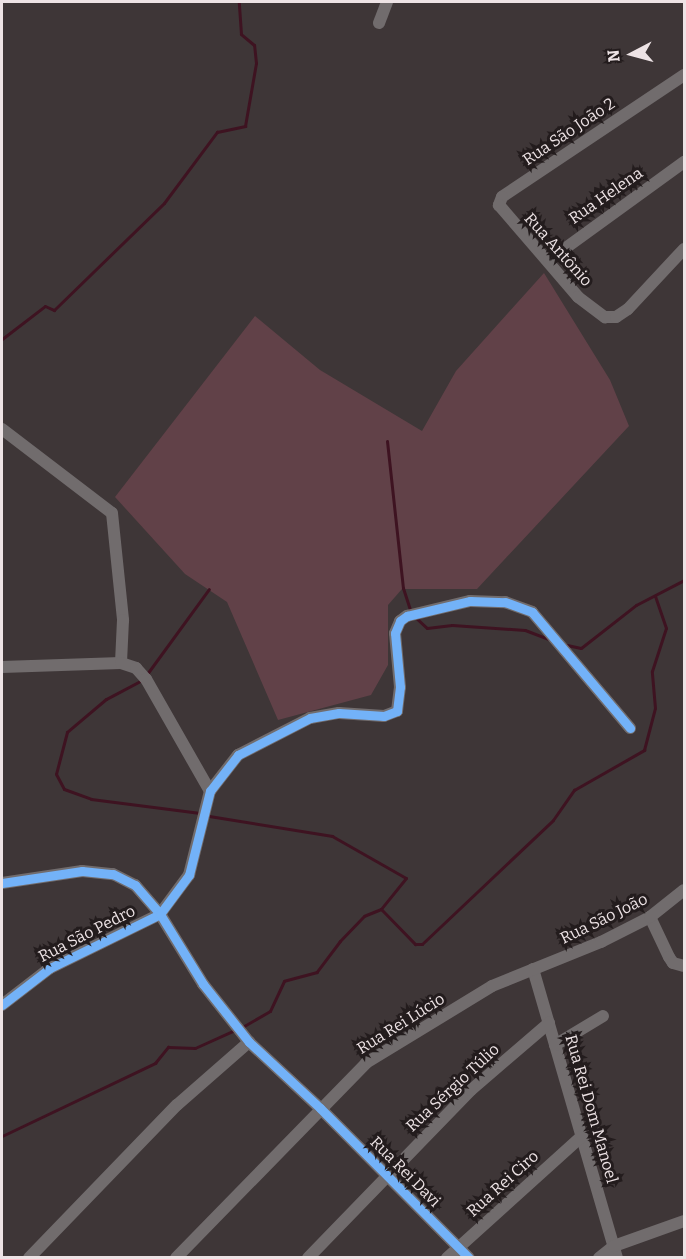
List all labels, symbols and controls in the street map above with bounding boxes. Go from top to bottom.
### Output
north arrow [602,24,662,84]
text: N [604,49,624,63]
street label: Rua São João 2 [519,94,619,170]
street label: Rua Helena [565,164,647,228]
street label: Rua Antônio [520,209,596,291]
street label: Rua São João [557,890,651,948]
street label: Rua São Pedro [35,901,139,967]
street label: Rua Rei Lúcio [354,989,448,1059]
street label: Rua Rei Dom Manoel [561,1033,621,1185]
street label: Rua Sérgio Túlio [402,1040,504,1136]
street label: Rua Rei Davi [366,1133,444,1211]
street label: Rua Rei Ciro [463,1147,543,1221]

